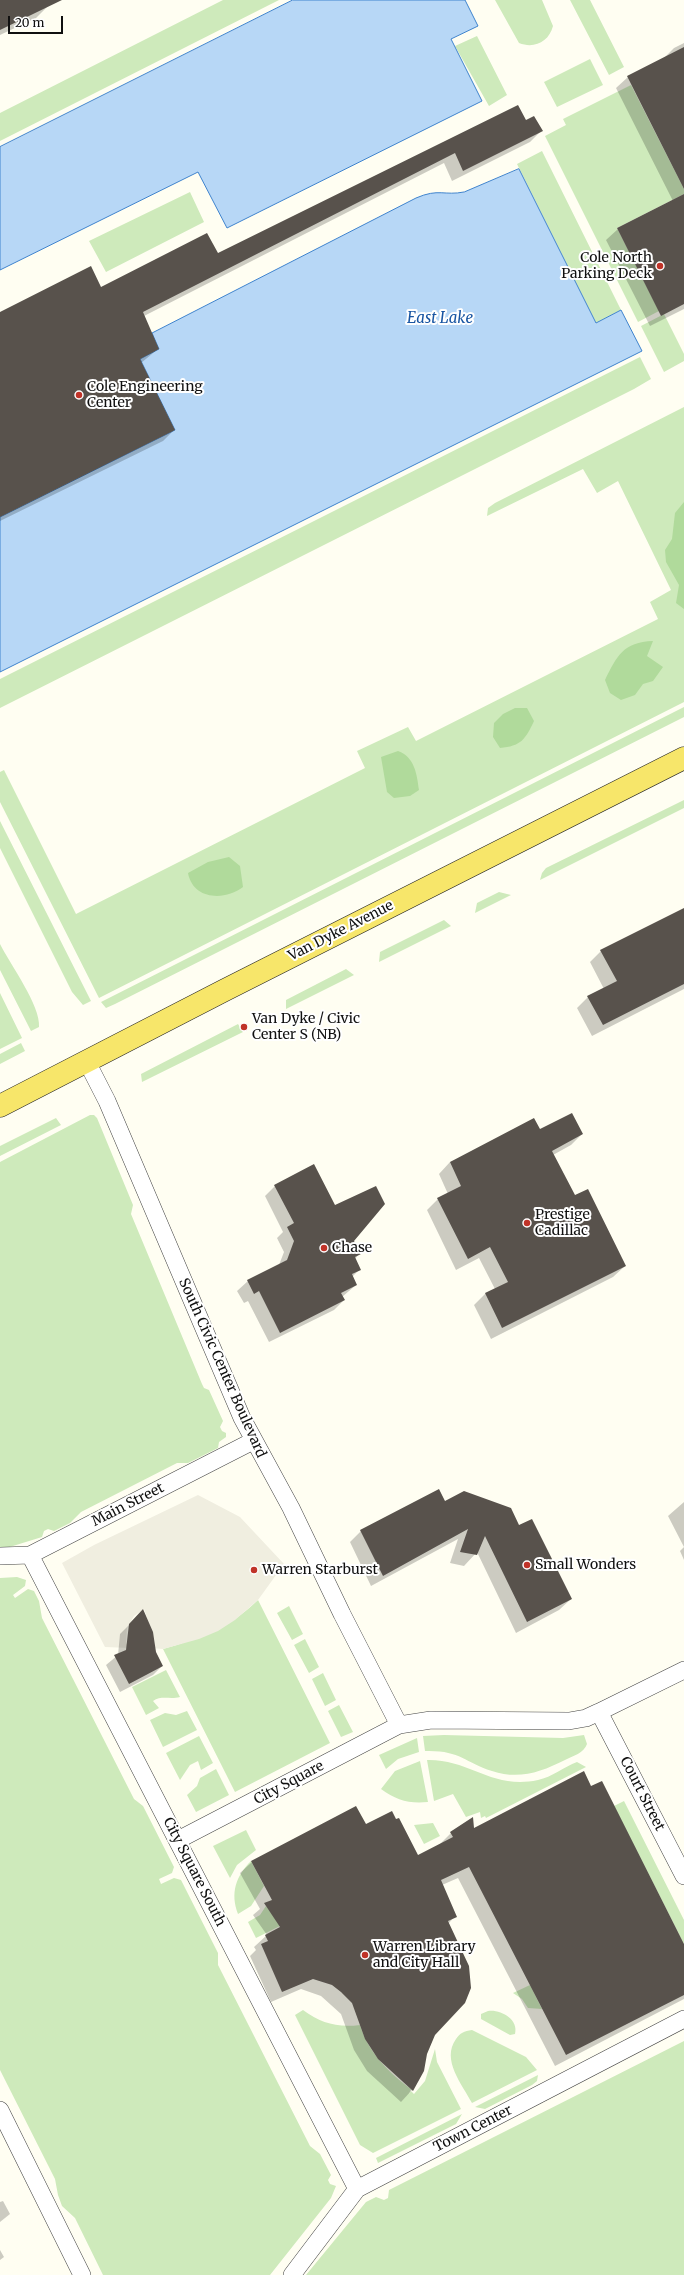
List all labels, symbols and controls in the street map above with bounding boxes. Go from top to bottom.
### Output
scale bar [10,8,65,34]
text: 20 m [15,15,44,30]
place label: Cole North Parking Deck [561,250,652,282]
marker: Cole North Parking Deck [655,261,665,271]
water label: East Lake [407,310,473,328]
place label: Cole Engineering Center [87,379,203,412]
marker: Cole Engineering Center [74,390,84,400]
street label: Van Dyke Avenue [286,897,396,965]
place label: Van Dyke / Civic Center S (NB) [252,1011,360,1044]
marker: Van Dyke / Civic Center S (NB) [239,1022,249,1032]
place label: Prestige Cadillac [535,1207,590,1240]
marker: Prestige Cadillac [522,1218,532,1228]
place label: Chase [332,1240,372,1256]
marker: Chase [319,1243,329,1253]
street label: South Civic Center Boulevard [175,1276,269,1460]
street label: Main Street [89,1480,167,1530]
place label: Small Wonders [535,1557,636,1573]
marker: Small Wonders [522,1560,532,1570]
place label: Warren Starburst [262,1562,378,1578]
marker: Warren Starburst [249,1565,259,1575]
street label: Court Street [616,1754,668,1834]
street label: City Square [251,1758,327,1808]
street label: City Square South [159,1815,229,1929]
place label: Warren Library and City Hall [373,1939,476,1972]
marker: Warren Library and City Hall [360,1950,370,1960]
street label: Town Center [431,2102,515,2156]

